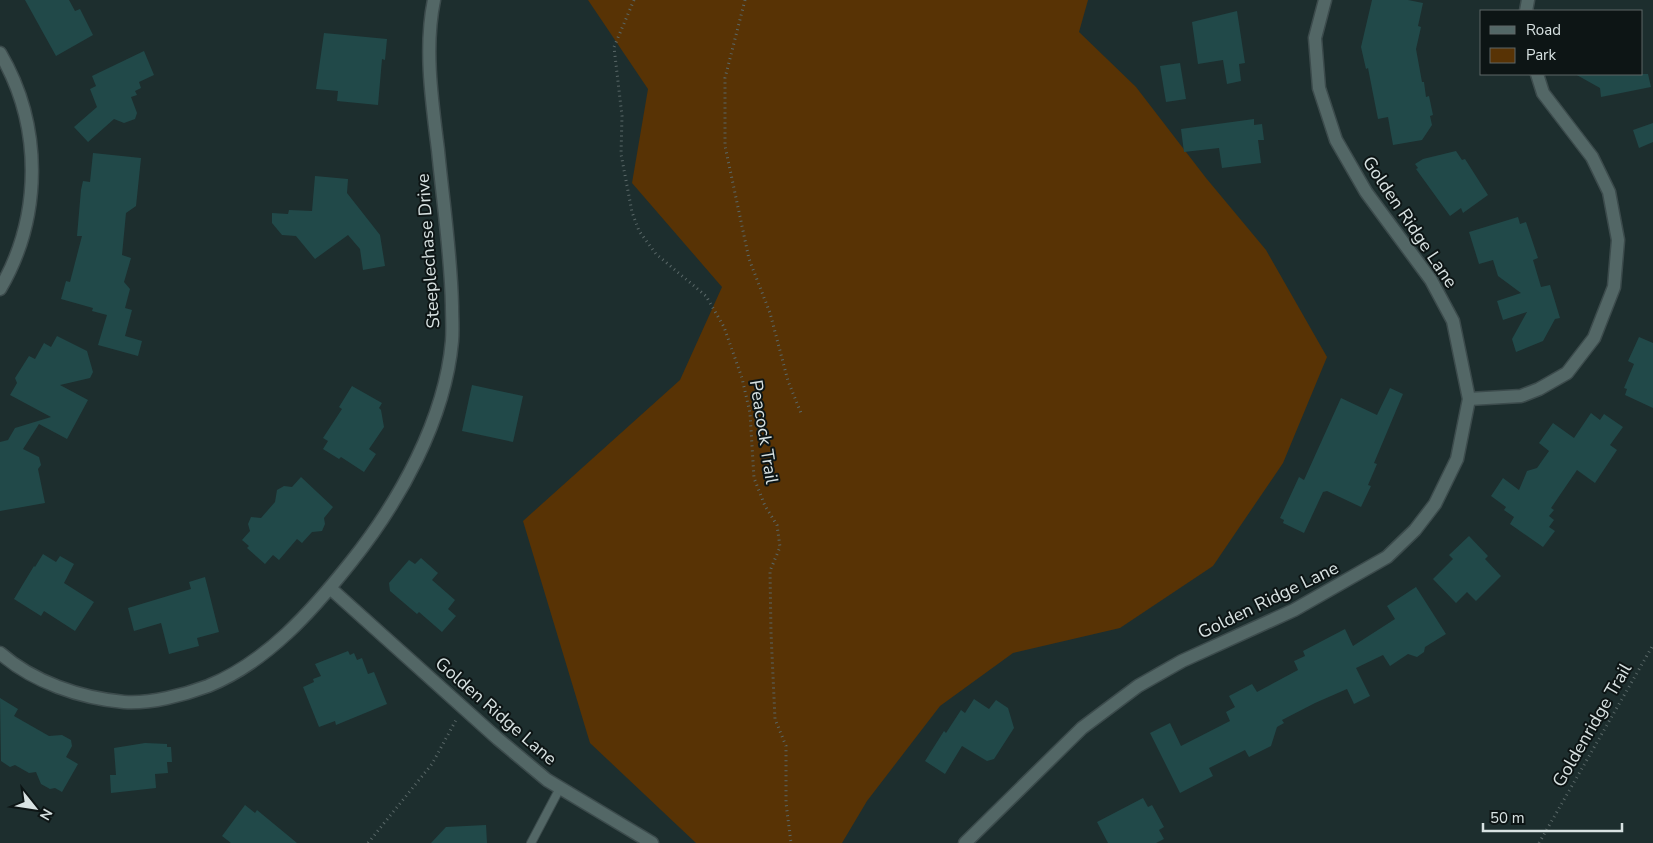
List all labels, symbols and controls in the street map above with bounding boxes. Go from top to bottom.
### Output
legend [1480,10,1643,75]
text: Road [1526,20,1561,40]
text: Park [1526,45,1556,65]
street label: Golden Ridge Lane [1357,152,1463,292]
street label: Steeplechase Drive [411,173,445,329]
street label: Peacock Trail [744,378,784,486]
street label: Golden Ridge Lane [1194,556,1342,644]
street label: Golden Ridge Lane [430,651,562,771]
street label: Goldenridge Trail [1547,658,1638,791]
north arrow [10,783,60,833]
scale bar [1483,800,1622,832]
text: N [35,805,57,824]
text: 50 m [1490,808,1525,828]

